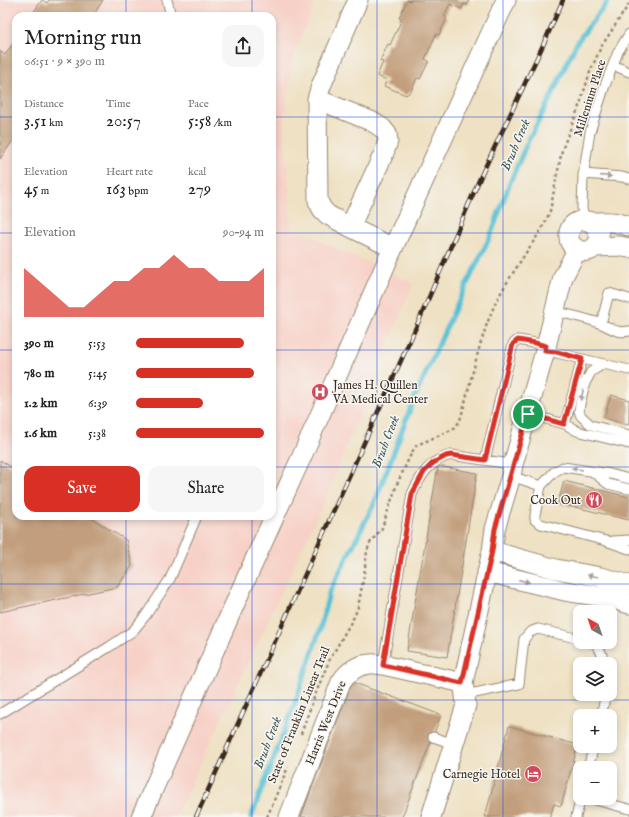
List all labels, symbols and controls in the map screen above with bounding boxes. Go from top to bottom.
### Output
text: Morning run [24,24,142,52]
button: share [222,25,264,67]
text: 06:51 · 9 × 390 m [24,53,105,70]
street label: Millenium Place [570,57,610,138]
text: Distance [24,97,64,111]
text: Time [106,97,130,111]
text: Pace [188,97,209,111]
text: 3.51 [24,111,47,132]
text: 20:57 [106,111,141,132]
text: 5:58 [188,111,211,132]
text: km [47,116,63,130]
text: /km [211,116,232,130]
water label: Brush Creek [497,116,535,174]
text: Elevation [24,165,68,179]
text: Heart rate [106,165,153,179]
text: kcal [188,165,206,179]
one-way arrow [600,172,612,179]
text: 45 [24,179,38,200]
text: 163 [106,179,126,200]
text: 279 [188,179,211,200]
text: m [38,184,49,198]
text: bpm [126,184,149,198]
text: Elevation [24,224,76,241]
text: 90–94 m [223,224,264,241]
text: 390 m [24,335,54,352]
text: 5:53 [88,335,106,352]
text: 780 m [24,365,54,382]
text: 5:45 [88,365,107,382]
place label: James H. Quillen VA Medical Center [331,378,429,407]
hospital icon: James H. Quillen VA Medical Center [310,382,330,402]
one-way arrow [579,388,585,401]
text: 1.2 km [24,395,58,412]
text: 6:39 [88,395,107,412]
pin [511,397,545,431]
icon: arrive [517,403,539,425]
water label: Brush Creek [368,413,404,471]
text: 1.6 km [24,425,57,442]
text: 5:38 [88,425,106,442]
button: Save [24,466,140,512]
button: Share [148,466,264,512]
one-way arrow [571,466,583,472]
restaurant icon: Cook Out [584,490,604,510]
place label: Cook Out [530,493,581,508]
one-way arrow [587,573,599,579]
one-way arrow [518,579,531,585]
north arrow [573,605,617,649]
map controls [573,605,617,805]
street label: State of Franklin Linear Trail [265,644,334,786]
button: layers [573,657,617,701]
street label: Harris West Drive [302,678,350,767]
button: + [573,709,617,753]
water label: Brush Creek [250,714,286,772]
button: − [573,761,617,805]
hotel icon: Carnegie Hotel [523,764,543,784]
place label: Carnegie Hotel [443,767,521,782]

